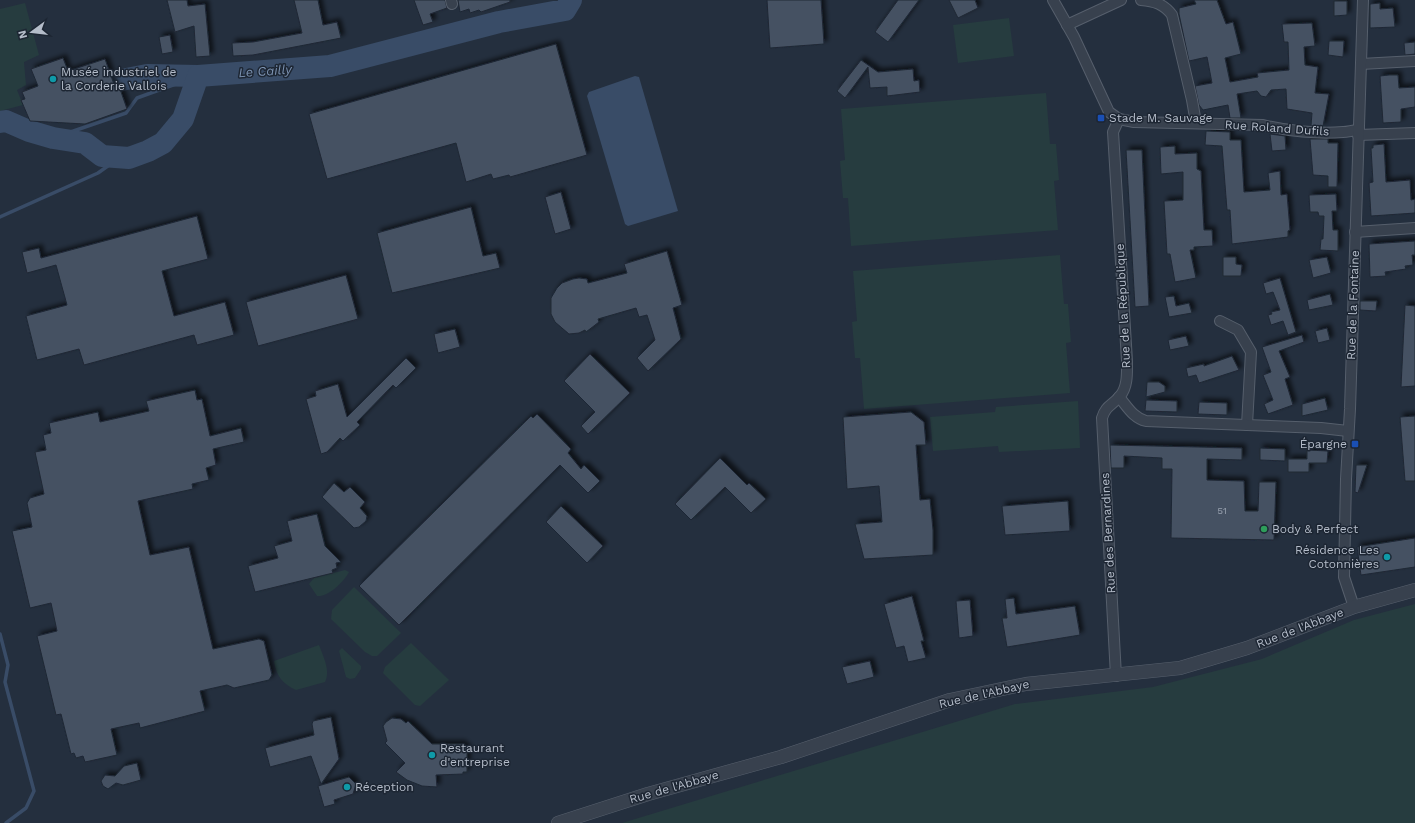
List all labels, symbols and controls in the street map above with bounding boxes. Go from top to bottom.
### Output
north arrow [12,12,52,52]
text: N [15,29,30,40]
water label: Le Cailly [238,62,294,80]
place label: Musée industriel de la Corderie Vallois [61,65,177,93]
marker: Musée industriel de la Corderie Vallois [48,74,58,84]
place label: Stade M. Sauvage [1109,111,1213,125]
marker: Stade M. Sauvage [1096,113,1106,123]
street label: Rue Roland Dufils [1224,117,1330,139]
street label: Rue de la République [1113,243,1133,369]
street label: Rue de la Fontaine [1344,250,1362,360]
place label: Épargne [1300,437,1347,451]
marker: Épargne [1350,439,1360,449]
street label: Rue des Bernardines [1098,472,1118,594]
house number: 51 [1217,505,1227,516]
place label: Body & Perfect [1272,522,1358,536]
marker: Body & Perfect [1259,524,1269,534]
place label: Résidence Les Cotonnières [1295,543,1379,571]
marker: Résidence Les Cotonnières [1382,552,1392,562]
street label: Rue de l'Abbaye [1254,605,1346,651]
street label: Rue de l'Abbaye [937,677,1031,711]
place label: Restaurant d'entreprise [440,741,510,769]
marker: Restaurant d'entreprise [427,750,437,760]
street label: Rue de l'Abbaye [628,768,720,806]
place label: Réception [355,780,414,794]
marker: Réception [342,782,352,792]

